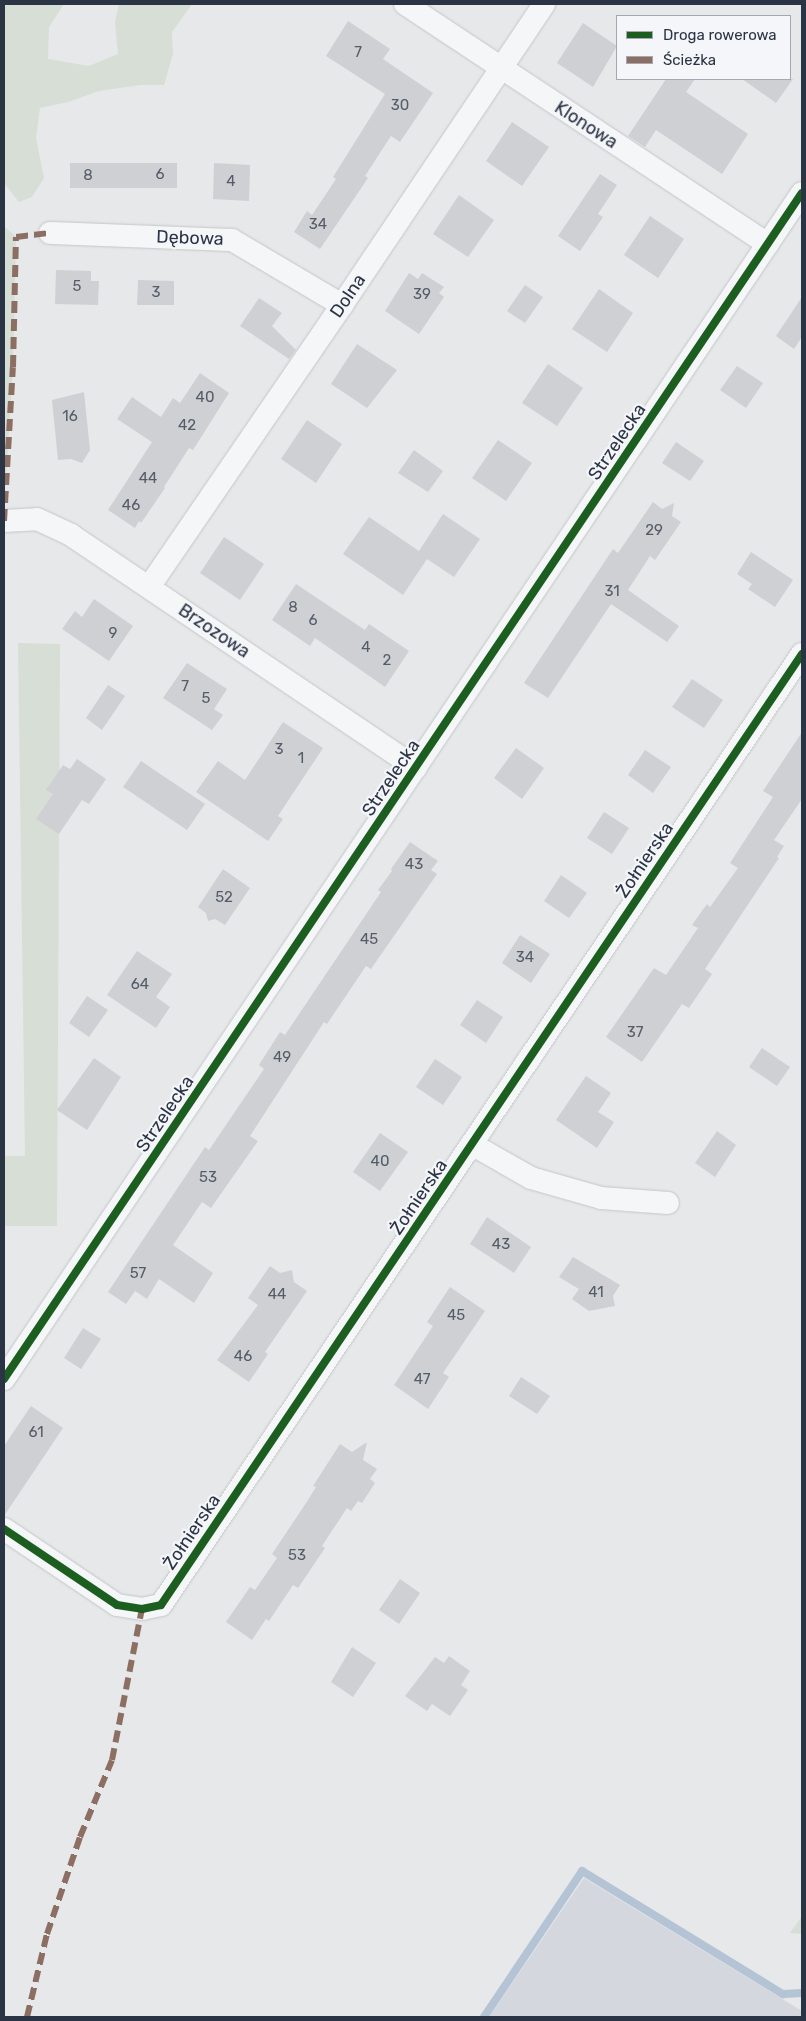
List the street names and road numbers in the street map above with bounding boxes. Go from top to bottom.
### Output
street label: Klonowa [551,97,621,153]
street label: Dębowa [156,226,224,250]
street label: Dolna [326,270,370,322]
street label: Strzelecka [584,400,650,484]
street label: Brzozowa [174,599,254,663]
street label: Strzelecka [358,736,424,820]
street label: Żołnierska [612,818,678,902]
street label: Strzelecka [132,1072,198,1156]
street label: Żołnierska [386,1155,452,1239]
street label: Żołnierska [159,1490,225,1574]

